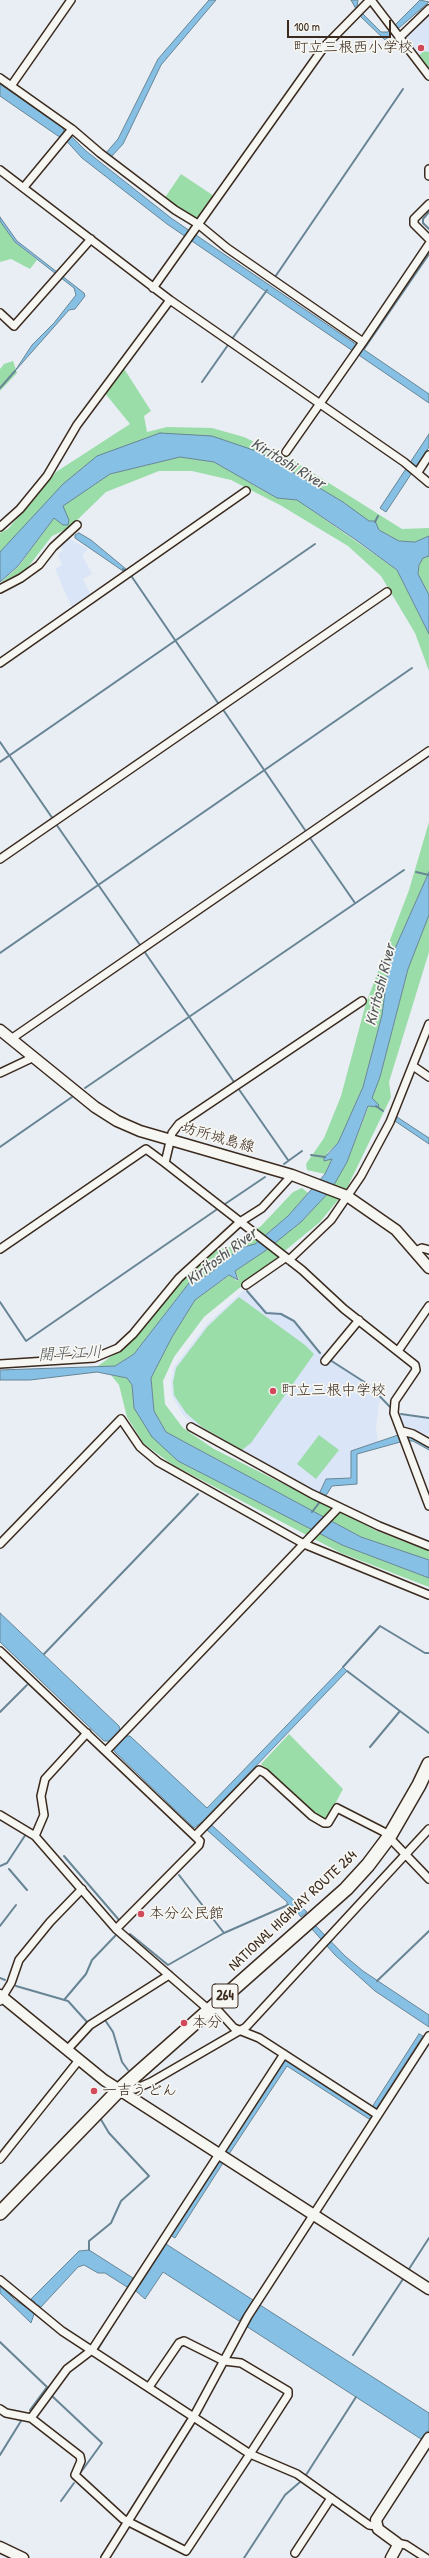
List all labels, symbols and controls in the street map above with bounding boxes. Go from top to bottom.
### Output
scale bar [289,12,393,38]
text: 100 m [294,18,320,35]
place label: 町立三根西小学校 [293,39,413,57]
marker: 町立三根西小学校 [416,43,426,53]
water label: Kiritoshi River [247,434,329,494]
water label: Kiritoshi River [362,942,400,1028]
street label: 坊所城島線 [179,1119,257,1157]
water label: Kiritoshi River [183,1224,261,1290]
water label: 開平江川 [38,1343,102,1365]
place label: 町立三根中学校 [281,1382,386,1400]
marker: 町立三根中学校 [268,1386,278,1396]
street label: NATIONAL HIGHWAY ROUTE 264 [225,1847,361,1975]
place label: 本分公民館 [149,1905,224,1923]
marker: 本分公民館 [136,1909,146,1919]
road number: 264 [212,1984,238,2008]
place label: 本分 [192,2014,222,2032]
marker: 本分 [179,2018,189,2028]
place label: 一吉うどん [102,2082,177,2100]
marker: 一吉うどん [89,2086,99,2096]

